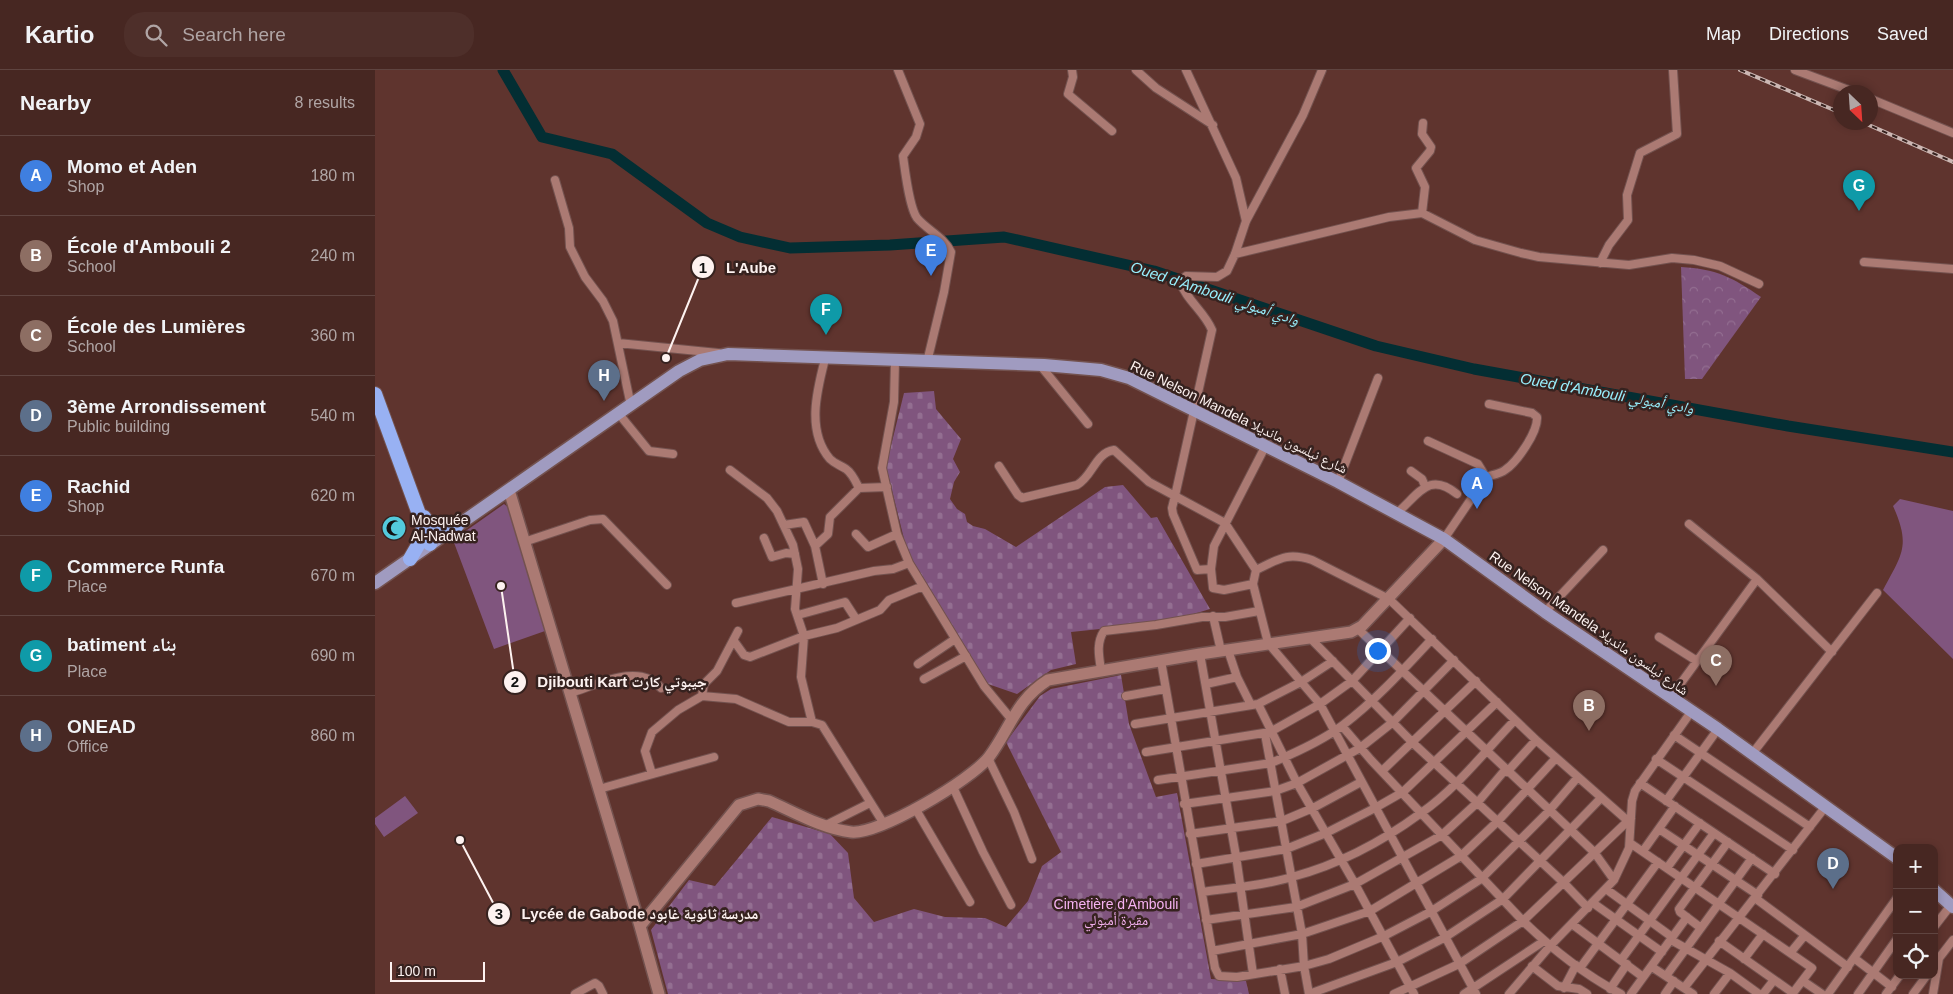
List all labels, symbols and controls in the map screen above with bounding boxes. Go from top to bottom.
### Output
search box [124,12,474,57]
text: Kartio [25,21,94,48]
icon: search [142,21,170,49]
text: Search here [182,24,286,45]
text: Map [1706,24,1741,44]
text: Directions [1769,24,1849,44]
text: Saved [1877,24,1928,44]
north arrow [1833,85,1878,130]
text: Nearby [20,91,91,114]
text: 8 results [295,94,355,111]
text: Momo et Aden [67,156,197,177]
text: A [30,167,42,184]
text: 180 m [311,167,355,184]
pin: G [1843,170,1875,211]
text: Shop [67,178,104,195]
pin: E [915,235,947,276]
text: École d'Ambouli 2 [67,236,231,257]
text: B [30,247,42,264]
text: 240 m [311,247,355,264]
callout: L'Aube [691,252,786,282]
text: School [67,258,116,275]
water label: Oued d'Ambouli وادي أمبولي [1128,258,1301,332]
text: 1 [699,259,707,276]
text: L'Aube [726,259,776,276]
pin: F [810,294,842,335]
text: École des Lumières [67,316,245,337]
text: C [30,327,42,344]
text: 360 m [311,327,355,344]
text: School [67,338,116,355]
street label: Rue Nelson Mandela شارع نيلسون مانديلا [1127,357,1350,478]
pin: H [588,360,620,401]
water label: Oued d'Ambouli وادي أمبولي [1518,369,1695,420]
text: 3ème Arrondissement [67,396,266,417]
text: D [30,407,42,424]
text: 540 m [311,407,355,424]
text: Public building [67,418,170,435]
pin: A [1461,468,1493,509]
text: Rachid [67,476,130,497]
text: E [31,487,41,504]
text: 620 m [311,487,355,504]
text: Shop [67,498,104,515]
place label: Mosquée Al-Nadwat [411,512,476,544]
mosque icon: Mosquée Al-Nadwat [381,515,407,541]
street label: Rue Nelson Mandela شارع نيلسون مانديلا [1485,548,1692,700]
text: Commerce Runfa [67,556,224,577]
text: F [31,567,41,584]
text: 670 m [311,567,355,584]
text: Place [67,578,107,595]
text: batiment بناء [67,634,176,655]
your location [1365,638,1391,664]
pin: C [1700,645,1732,686]
text: G [30,647,42,664]
text: 690 m [311,647,355,664]
text: Place [67,663,107,680]
callout: Djibouti Kart جيبوتي كارت [502,667,717,697]
text: 2 [511,673,519,690]
text: Djibouti Kart جيبوتي كارت [537,673,707,694]
pin: B [1573,690,1605,731]
text: ONEAD [67,716,136,737]
text: H [30,727,42,744]
text: 860 m [311,727,355,744]
text: Office [67,738,109,755]
map controls [1893,844,1938,979]
button: + [1893,844,1938,889]
pin: D [1817,848,1849,889]
button: − [1893,889,1938,934]
park label: Cimetière d'Ambouli مقبرة أمبولي [1054,896,1178,932]
callout: Lycée de Gabode مدرسة ثانوية غابود [486,899,768,929]
text: 3 [495,905,503,922]
text: Lycée de Gabode مدرسة ثانوية غابود [522,905,758,923]
button: locate [1893,934,1938,979]
scale bar [390,959,485,982]
text: 100 m [397,963,436,979]

